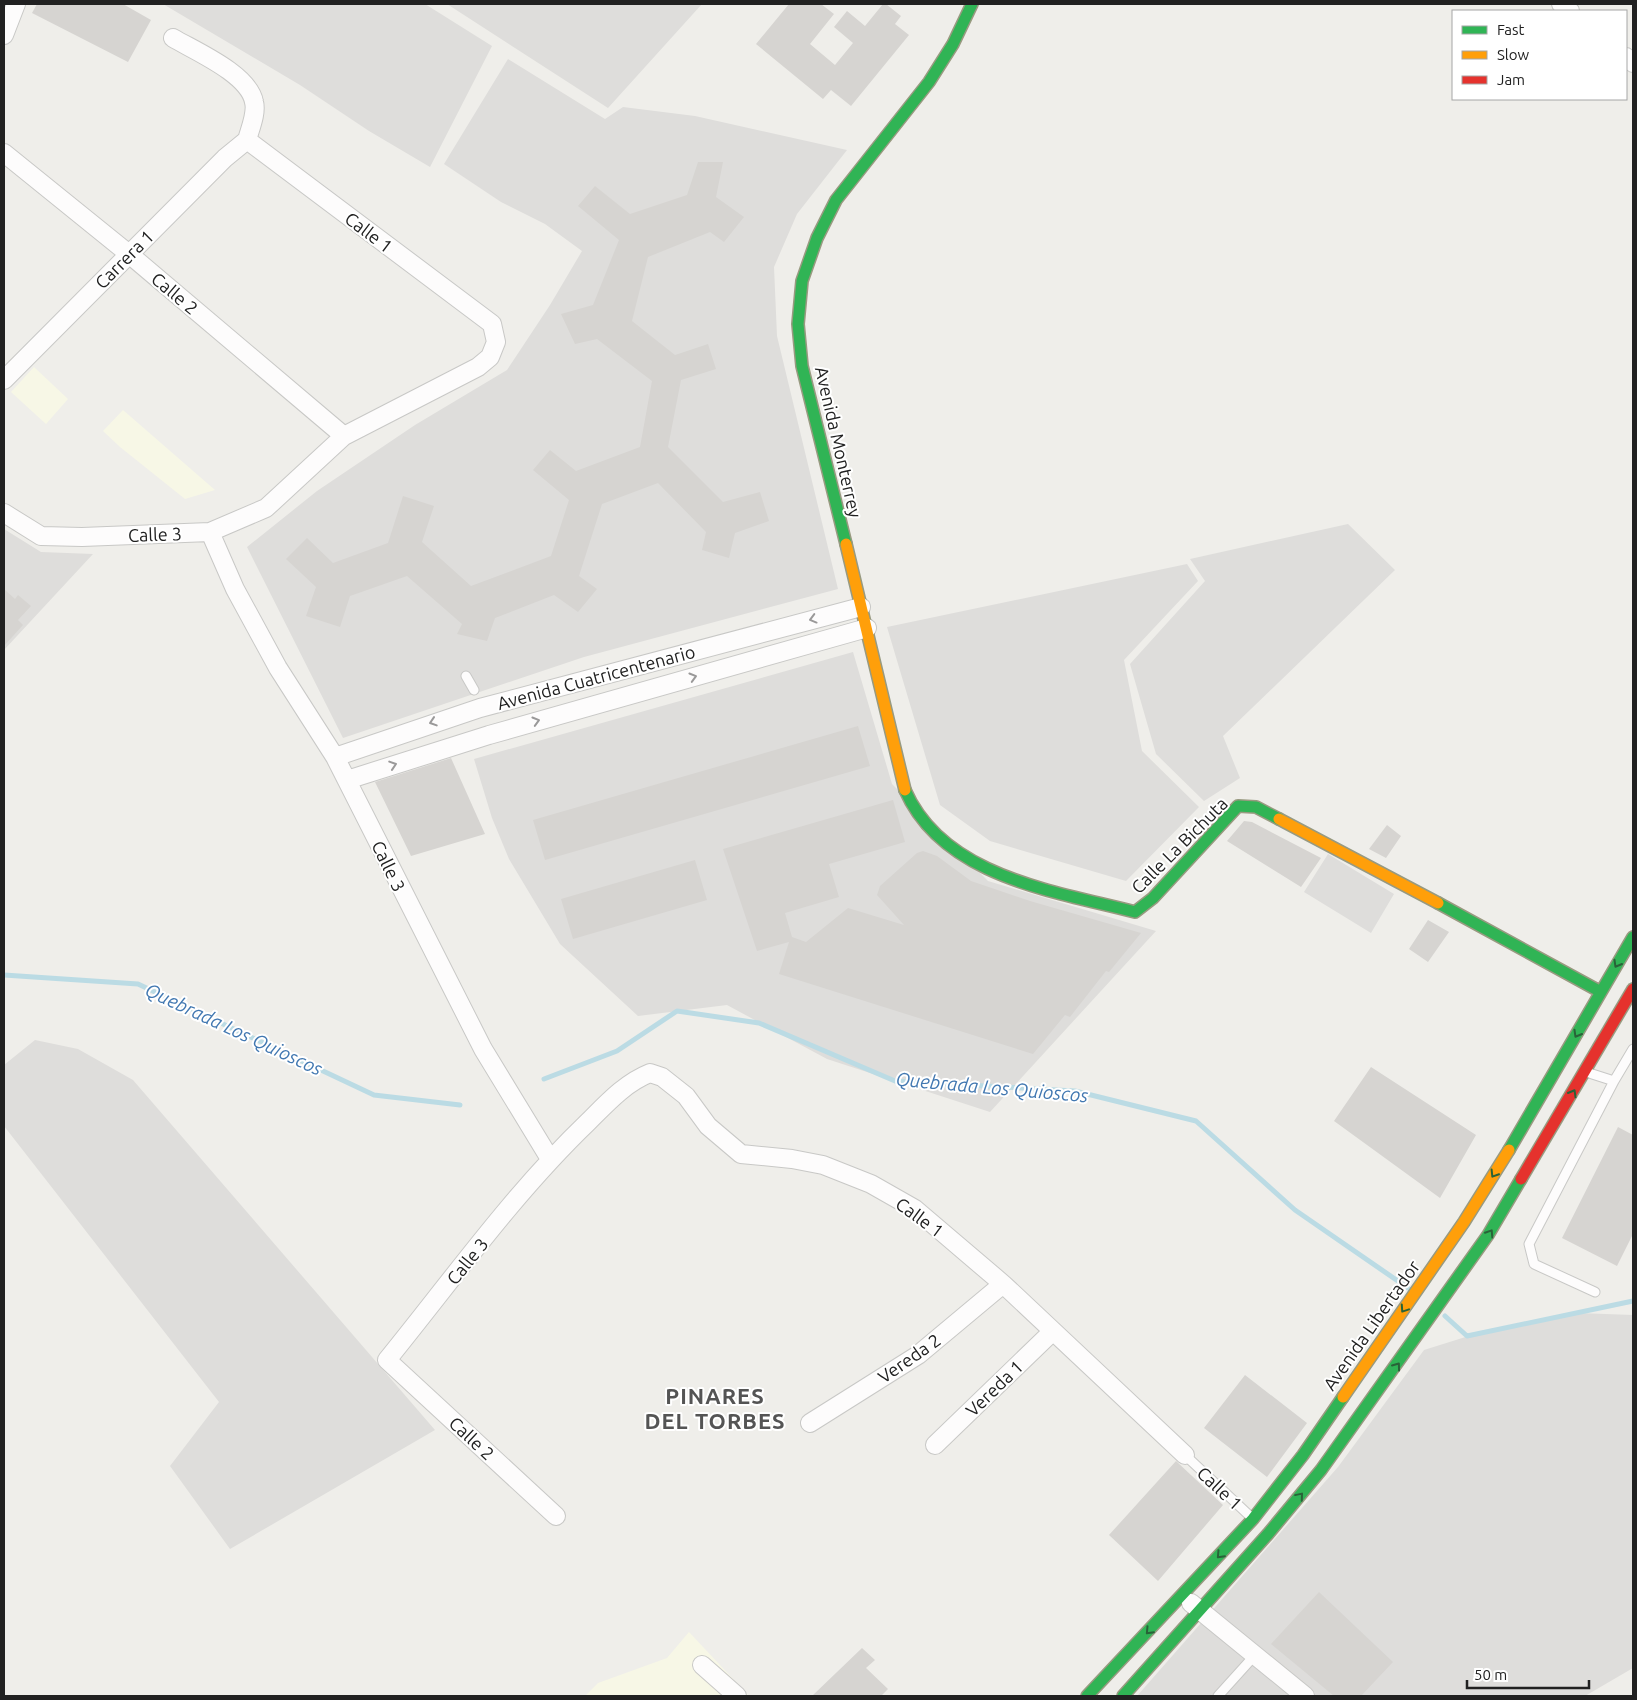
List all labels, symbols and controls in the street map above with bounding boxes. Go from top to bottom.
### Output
legend [1452,10,1627,100]
text: Fast [1497,21,1525,38]
text: Slow [1497,46,1530,63]
text: Jam [1497,71,1525,88]
street label: Calle 1 [341,208,397,256]
street label: Carrera 1 [91,226,157,292]
street label: Calle 2 [148,268,202,318]
street label: Avenida Monterrey [812,365,866,520]
street label: Calle 3 [128,523,182,545]
one-way arrow [809,613,818,624]
street label: Avenida Cuatricentenario [495,641,697,713]
one-way arrow [688,673,696,683]
one-way arrow [429,716,438,726]
one-way arrow [532,717,540,727]
one-way arrow [389,761,397,771]
street label: Calle La Bichuta [1127,793,1231,897]
street label: Calle 3 [368,837,410,895]
one-way arrow [1614,959,1624,968]
water label: Quebrada Los Quioscos [142,978,326,1080]
one-way arrow [1573,1028,1583,1037]
water label: Quebrada Los Quioscos [895,1068,1089,1106]
one-way arrow [1567,1090,1577,1099]
one-way arrow [1490,1168,1500,1177]
street label: Calle 1 [892,1193,948,1241]
one-way arrow [1483,1229,1493,1238]
street label: Calle 3 [442,1234,492,1288]
street label: Avenida Libertador [1319,1256,1423,1394]
one-way arrow [1401,1304,1410,1313]
street label: Vereda 2 [874,1329,944,1387]
street label: Vereda 1 [961,1356,1027,1420]
one-way arrow [1391,1363,1399,1372]
district label: PINARES DEL TORBES [644,1383,786,1433]
street label: Calle 2 [445,1412,499,1464]
street label: Calle 1 [1193,1462,1247,1514]
one-way arrow [1294,1493,1302,1502]
one-way arrow [1217,1549,1226,1558]
one-way arrow [1146,1625,1155,1634]
scale bar [1467,1658,1590,1690]
text: 50 m [1474,1666,1507,1683]

